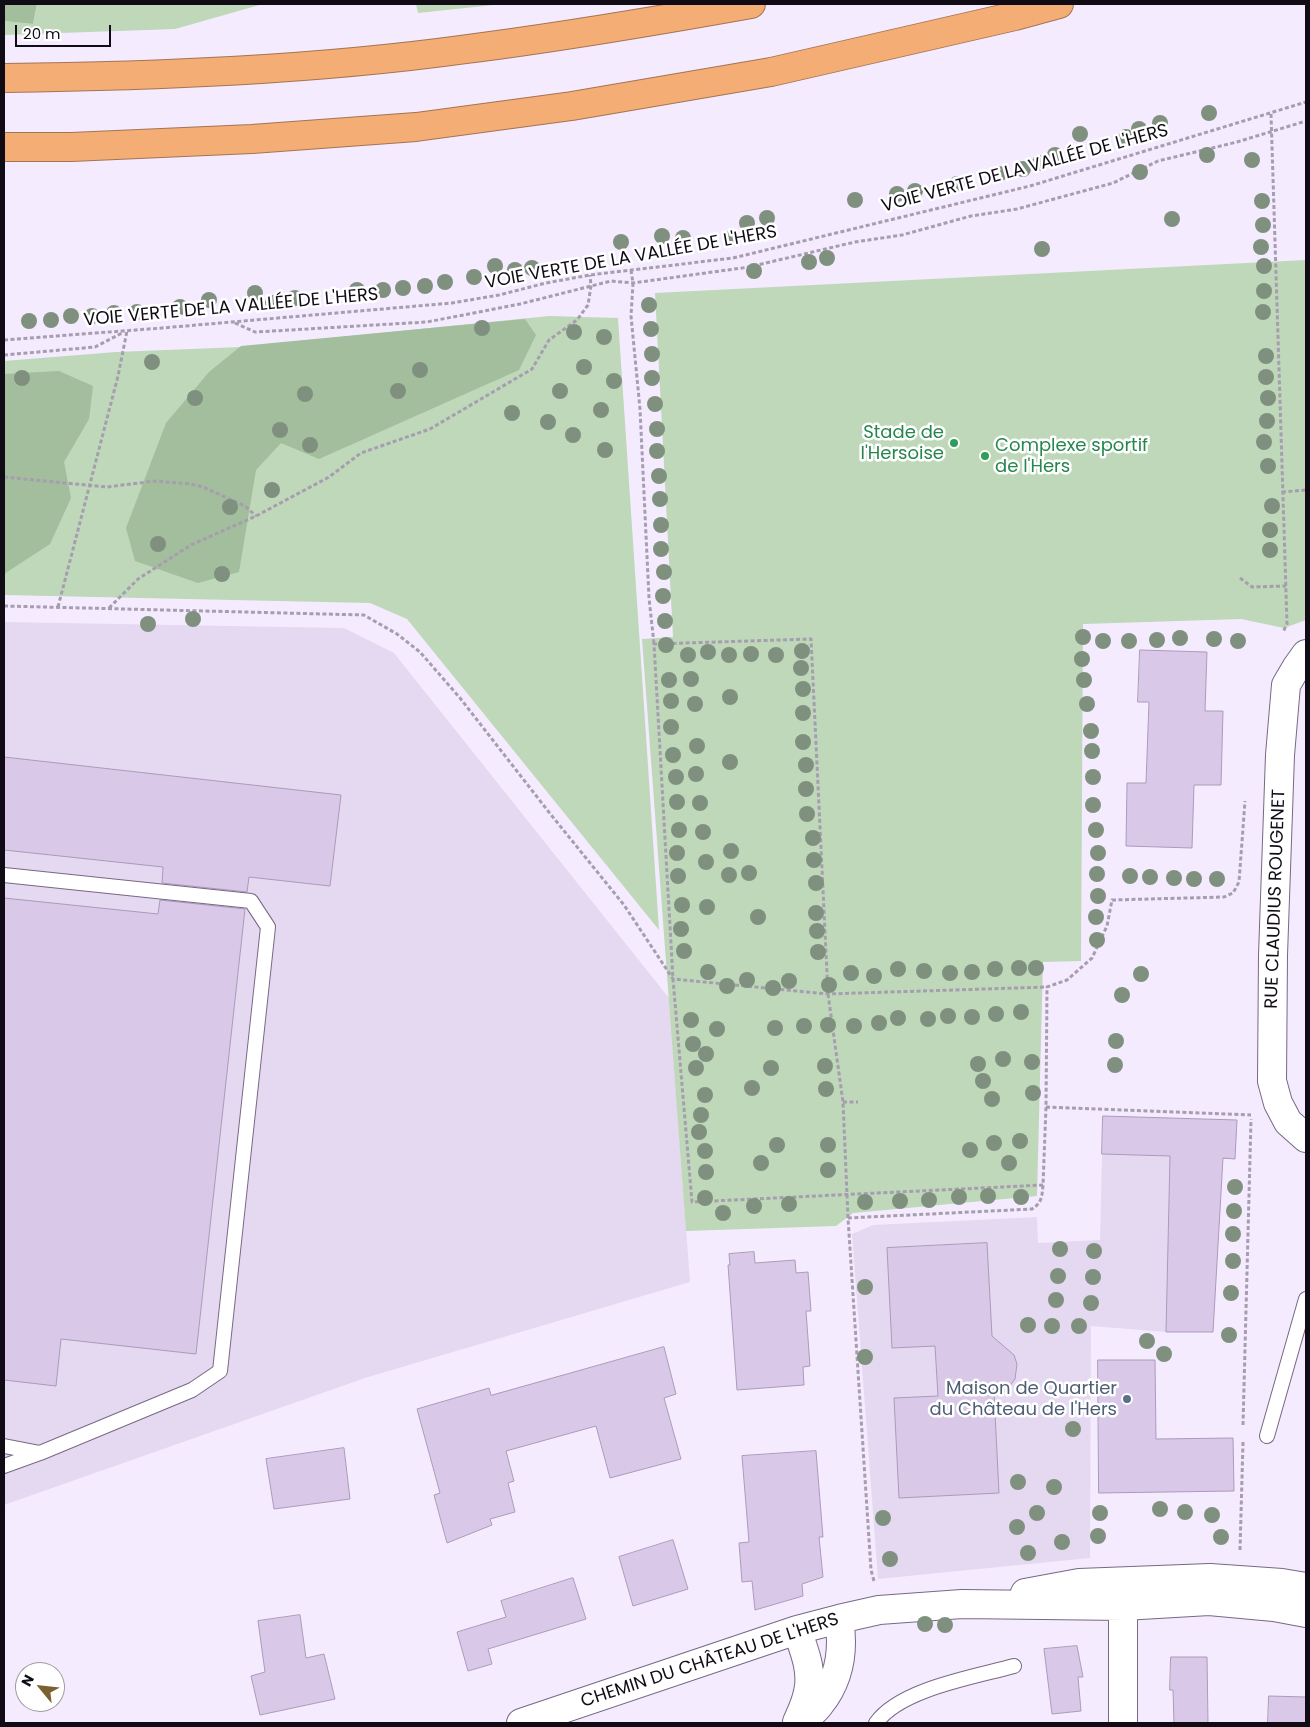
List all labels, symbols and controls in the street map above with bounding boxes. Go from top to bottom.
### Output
scale bar [18,15,114,47]
text: 20 m [23,23,61,44]
street label: VOIE VERTE DE LA VALLÉE DE L'HERS [879,120,1171,218]
street label: VOIE VERTE DE LA VALLÉE DE L'HERS [483,222,779,294]
street label: VOIE VERTE DE LA VALLÉE DE L'HERS [83,284,379,332]
place label: Stade de l'Hersoise [860,422,944,464]
place label: Complexe sportif de l'Hers [995,435,1148,478]
marker: Stade de l'Hersoise [948,437,960,449]
marker: Complexe sportif de l'Hers [979,450,991,462]
street label: RUE CLAUDIUS ROUGENET [1261,789,1291,1009]
place label: Maison de Quartier du Château de l'Hers [930,1378,1117,1420]
marker: Maison de Quartier du Château de l'Hers [1121,1393,1133,1405]
street label: CHEMIN DU CHÂTEAU DE L'HERS [578,1609,842,1713]
north arrow [15,1662,65,1712]
text: N [16,1671,39,1690]

